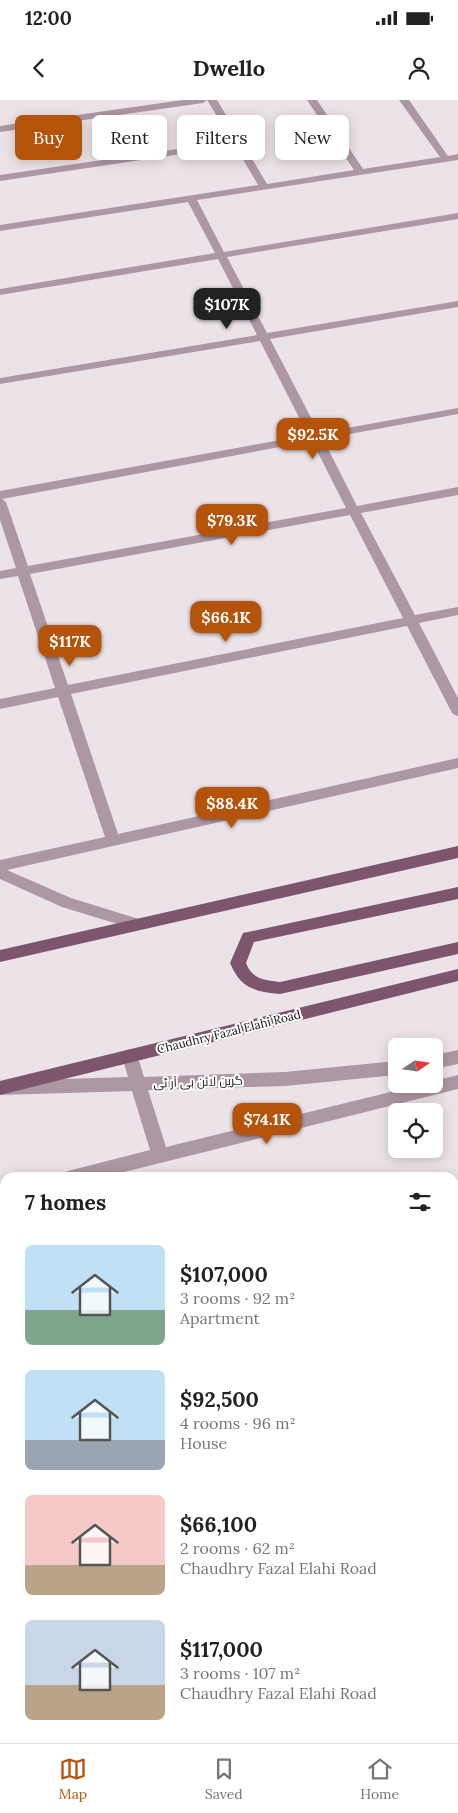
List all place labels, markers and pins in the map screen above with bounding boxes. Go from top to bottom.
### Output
pin: $107K [192,288,262,330]
pin: $92.5K [272,418,354,460]
pin: $79.3K [191,504,273,546]
pin: $66.1K [185,600,267,643]
pin: $117K [35,624,105,667]
pin: $88.4K [191,786,273,829]
pin: $74.1K [226,1102,308,1145]

